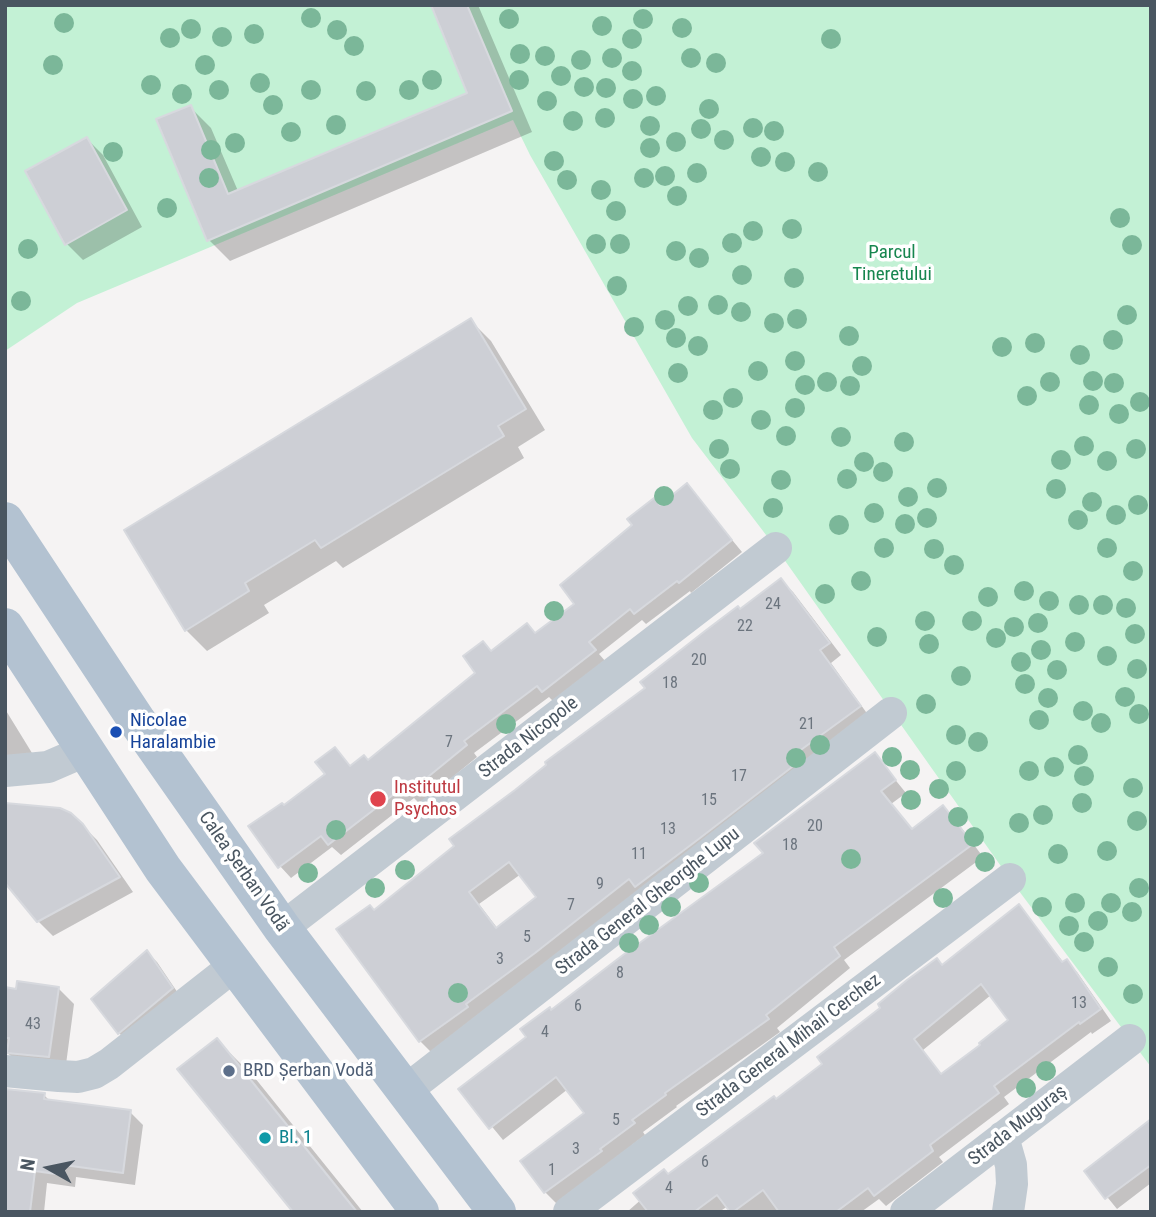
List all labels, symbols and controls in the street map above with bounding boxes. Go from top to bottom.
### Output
park label: Parcul Tineretului [852,242,932,286]
house number: 24 [765,595,781,615]
house number: 22 [737,617,753,637]
house number: 20 [691,651,707,671]
house number: 18 [662,674,678,694]
street label: Strada Nicopole [475,692,583,784]
place label: Nicolae Haralambie [130,710,216,754]
house number: 21 [799,715,815,735]
marker: Nicolae Haralambie [108,724,124,740]
house number: 7 [445,733,453,753]
house number: 17 [731,767,747,787]
place label: Institutul Psychos [394,777,461,821]
marker: Institutul Psychos [368,789,388,809]
house number: 15 [701,791,717,811]
street label: Calea Șerban Vodă [193,808,293,936]
house number: 20 [807,817,823,837]
house number: 13 [660,820,676,840]
street label: Strada General Gheorghe Lupu [552,823,744,981]
house number: 18 [782,836,798,856]
house number: 11 [631,845,647,865]
house number: 9 [596,875,604,895]
house number: 7 [567,896,575,916]
house number: 5 [523,928,531,948]
house number: 3 [496,950,504,970]
house number: 8 [616,964,624,984]
street label: Strada General Mihail Cerchez [692,969,886,1123]
house number: 13 [1071,994,1087,1014]
house number: 6 [574,997,582,1017]
house number: 43 [25,1015,41,1035]
house number: 4 [541,1023,549,1043]
place label: BRD Șerban Vodă [243,1060,374,1082]
marker: BRD Șerban Vodă [221,1063,237,1079]
street label: Strada Muguraș [964,1081,1072,1171]
house number: 5 [612,1111,620,1131]
place label: Bl. 1 [279,1127,312,1149]
marker: Bl. 1 [257,1130,273,1146]
north arrow [14,1133,84,1203]
house number: 3 [572,1140,580,1160]
house number: 6 [701,1153,709,1173]
text: N [15,1157,40,1172]
house number: 1 [548,1161,556,1181]
house number: 4 [665,1179,673,1199]

